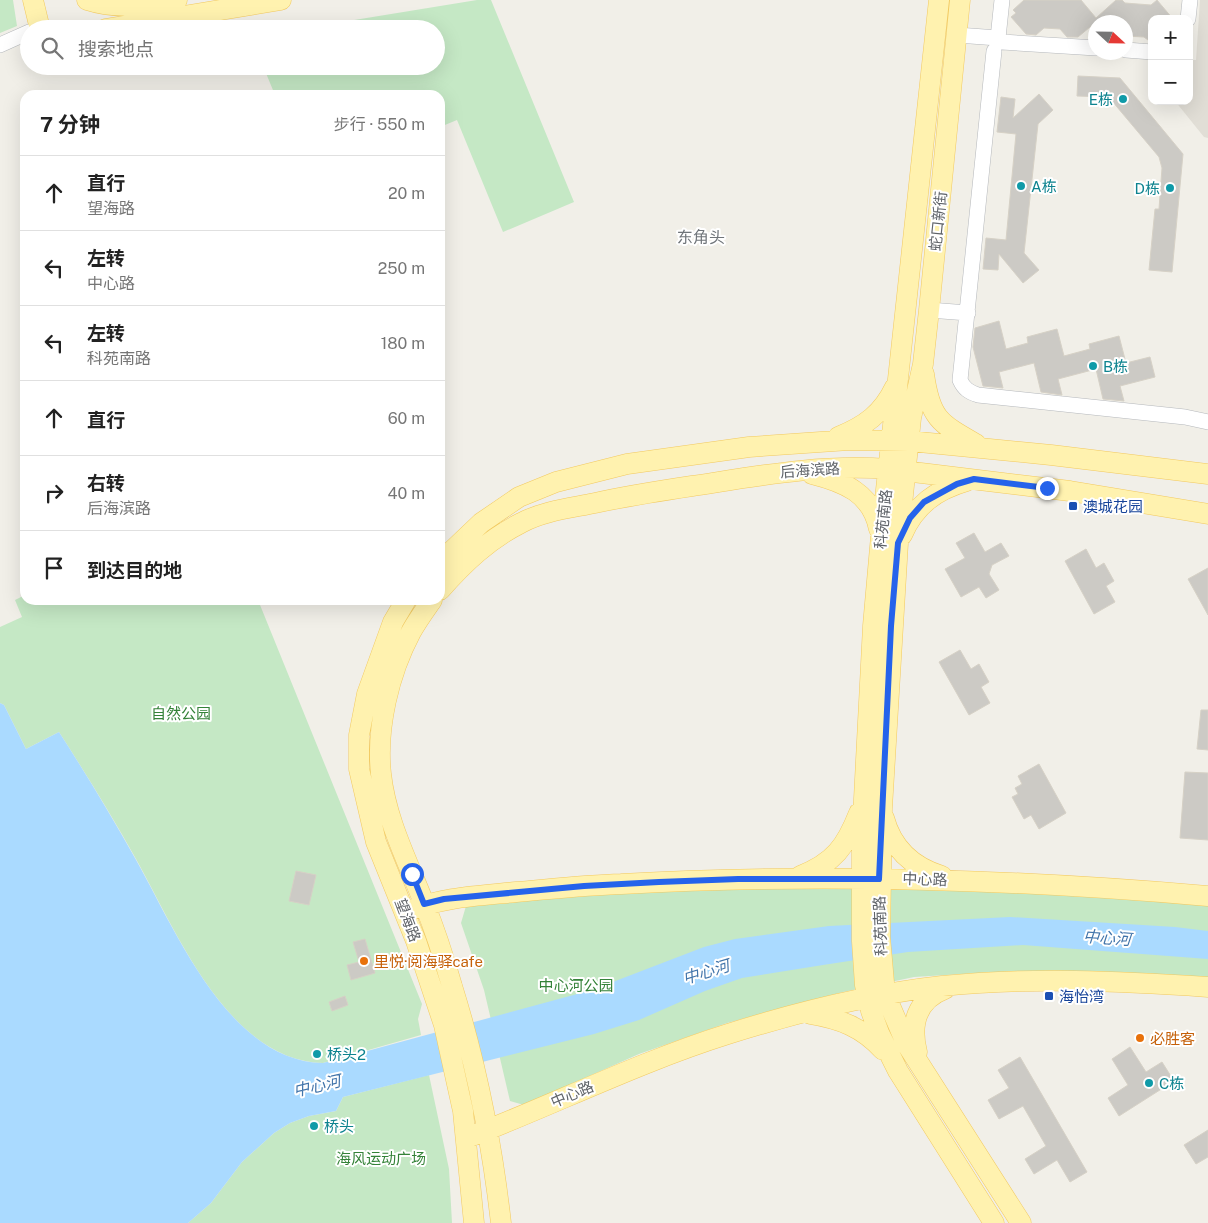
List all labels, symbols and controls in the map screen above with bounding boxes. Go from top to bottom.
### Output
north arrow [1088,15,1133,60]
map controls [1148,15,1193,105]
button: + [1148,15,1193,60]
search box [20,20,445,75]
icon: search [38,34,66,62]
text: 搜索地点 [78,38,154,60]
button: − [1148,60,1193,105]
place label: E栋 [1089,91,1113,108]
marker: E栋 [1117,93,1129,105]
text: 7 分钟 [40,112,100,137]
text: 步行 · 550 m [334,115,425,134]
text: 直行 [87,172,125,194]
place label: A栋 [1031,178,1057,195]
icon: ahead [40,179,68,207]
marker: A栋 [1015,180,1027,192]
place label: D栋 [1135,180,1160,197]
marker: D栋 [1164,182,1176,194]
text: 20 m [388,184,425,203]
street label: 蛇口新街 [926,190,950,252]
text: 望海路 [87,199,135,218]
district label: 东角头 [677,228,725,247]
text: 左转 [87,247,125,269]
icon: left [40,254,68,282]
text: 250 m [378,259,425,278]
text: 中心路 [87,274,135,293]
text: 左转 [87,322,125,344]
icon: left [40,329,68,357]
text: 180 m [381,334,425,353]
text: 科苑南路 [87,349,151,368]
place label: B栋 [1103,358,1128,375]
marker: B栋 [1087,360,1099,372]
icon: ahead [40,404,68,432]
text: 直行 [87,409,125,431]
text: 60 m [388,409,425,428]
street label: 后海滨路 [779,459,841,481]
text: 右转 [87,472,125,494]
route end [1036,477,1059,500]
icon: right [40,479,68,507]
text: 40 m [387,484,425,503]
street label: 科苑南路 [871,488,895,550]
place label: 澳城花园 [1083,498,1143,515]
text: 后海滨路 [87,499,151,518]
marker: 澳城花园 [1067,500,1079,512]
icon: arrive [40,554,68,582]
text: 到达目的地 [87,559,182,581]
park label: 自然公园 [151,705,211,722]
route start [401,863,424,886]
street label: 中心路 [902,870,948,888]
street label: 望海路 [392,896,424,944]
street label: 科苑南路 [870,896,890,956]
water label: 中心河 [1082,927,1135,949]
place label: 里悦·阅海驿cafe [374,953,483,970]
marker: 里悦·阅海驿cafe [358,955,370,967]
water label: 中心河 [680,955,735,988]
park label: 中心河公园 [538,977,614,994]
place label: 海怡湾 [1059,988,1104,1005]
marker: 海怡湾 [1043,990,1055,1002]
place label: 必胜客 [1150,1030,1195,1047]
marker: 必胜客 [1134,1032,1146,1044]
place label: 桥头2 [327,1046,366,1063]
marker: 桥头2 [311,1048,323,1060]
water label: 中心河 [291,1071,345,1101]
place label: C栋 [1159,1075,1184,1092]
street label: 中心路 [548,1077,596,1111]
marker: C栋 [1143,1077,1155,1089]
place label: 桥头 [324,1118,354,1135]
marker: 桥头 [308,1120,320,1132]
park label: 海风运动广场 [336,1150,426,1167]

